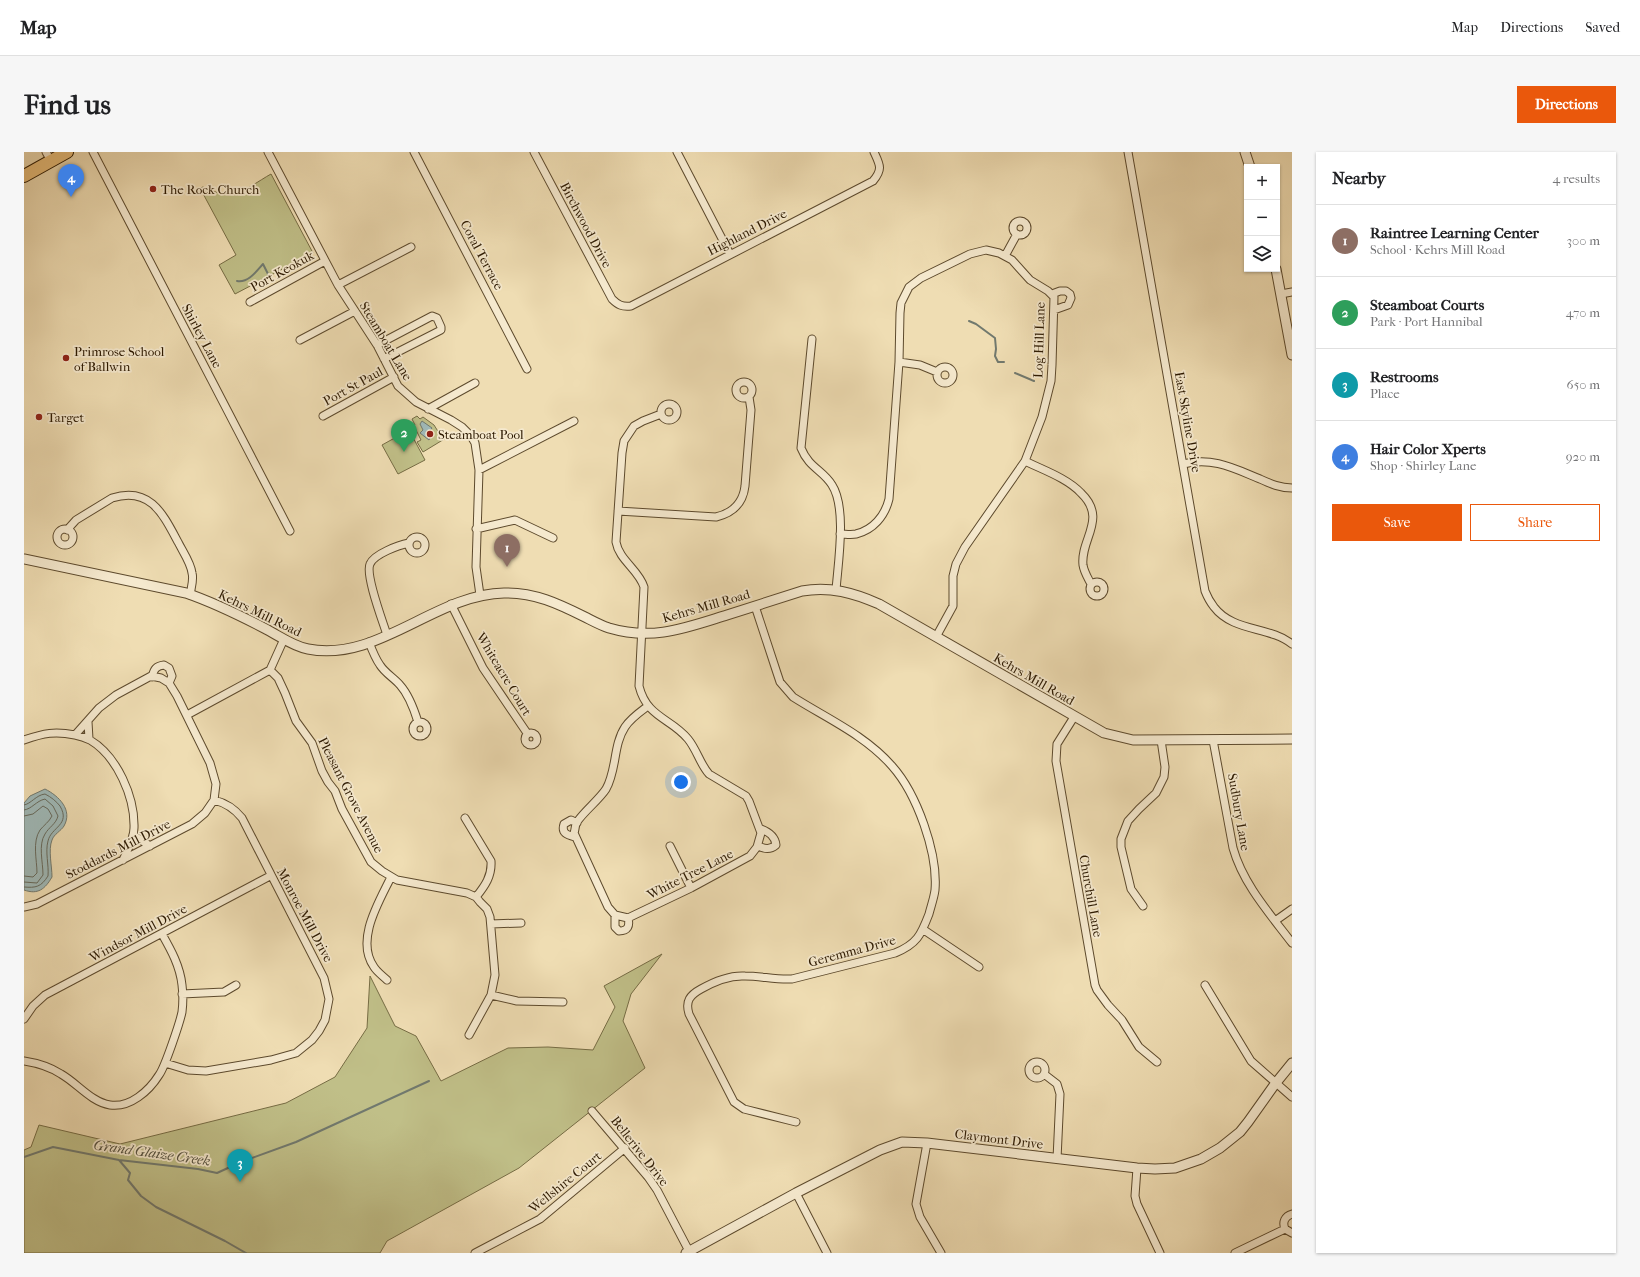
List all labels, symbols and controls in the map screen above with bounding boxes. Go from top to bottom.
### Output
text: Map [20,17,56,39]
text: Map [1451,19,1478,36]
text: Directions [1500,19,1563,36]
text: Saved [1585,19,1620,36]
button: Directions [1517,86,1616,123]
text: Find us [24,88,111,121]
pin: 4 [58,164,84,197]
map controls [1244,164,1280,272]
button: + [1244,164,1280,200]
text: Nearby [1332,168,1386,188]
text: 4 results [1553,171,1600,186]
street label: Birchwood Drive [557,180,615,271]
place label: The Rock Church [161,182,260,197]
marker: The Rock Church [148,184,158,194]
button: − [1244,200,1280,236]
street label: Highland Drive [705,205,790,258]
street label: Coral Terrace [457,218,507,293]
text: Raintree Learning Center [1370,224,1539,242]
text: 1 [1343,233,1347,248]
text: 300 m [1567,233,1600,248]
button: layers [1244,236,1280,272]
text: School · Kehrs Mill Road [1370,242,1505,257]
street label: Port Keokuk [248,247,317,295]
text: Steamboat Courts [1370,296,1484,314]
street label: Steamboat Lane [357,299,416,384]
street label: Shirley Lane [179,301,225,371]
street label: Log Hill Lane [1030,301,1048,378]
text: 2 [1342,305,1348,320]
text: 470 m [1566,305,1600,320]
text: Park · Port Hannibal [1370,314,1483,329]
place label: Primrose School of Ballwin [74,344,165,374]
marker: Primrose School of Ballwin [61,353,71,363]
street label: Port St Paul [321,363,386,409]
text: Restrooms [1370,368,1438,386]
street label: East Skyline Drive [1172,370,1204,474]
text: 3 [1342,377,1348,392]
text: 650 m [1567,377,1600,392]
text: Place [1370,386,1400,401]
place label: Target [47,410,85,425]
marker: Target [34,412,44,422]
pin: 2 [391,419,417,452]
place label: Steamboat Pool [438,427,524,442]
marker: Steamboat Pool [425,429,435,439]
text: Hair Color Xperts [1370,440,1486,458]
text: 4 [1341,449,1349,464]
text: 920 m [1566,449,1600,464]
text: Shop · Shirley Lane [1370,458,1476,473]
button: Save [1332,504,1462,541]
button: Share [1470,504,1600,541]
pin: 1 [494,534,520,567]
street label: Kehrs Mill Road [216,586,305,640]
street label: Kehrs Mill Road [660,586,753,626]
street label: Whiteacre Court [473,629,535,719]
street label: Kehrs Mill Road [991,650,1078,709]
street label: Pleasant Grove Avenue [315,735,387,856]
your location [671,772,691,792]
street label: Sudbury Lane [1225,772,1253,852]
street label: Stoddards Mill Drive [63,816,173,882]
street label: White Tree Lane [644,846,736,903]
street label: Churchill Lane [1076,854,1106,939]
street label: Monroe Mill Drive [274,865,336,965]
street label: Windsor Mill Drive [86,901,190,965]
street label: Geremma Drive [807,932,898,970]
street label: Bellerive Drive [608,1113,672,1189]
street label: Claymont Drive [954,1126,1045,1152]
water label: Grand Glaize Creek [92,1136,212,1170]
street label: Wellshire Court [525,1148,605,1216]
pin: 3 [227,1149,253,1182]

